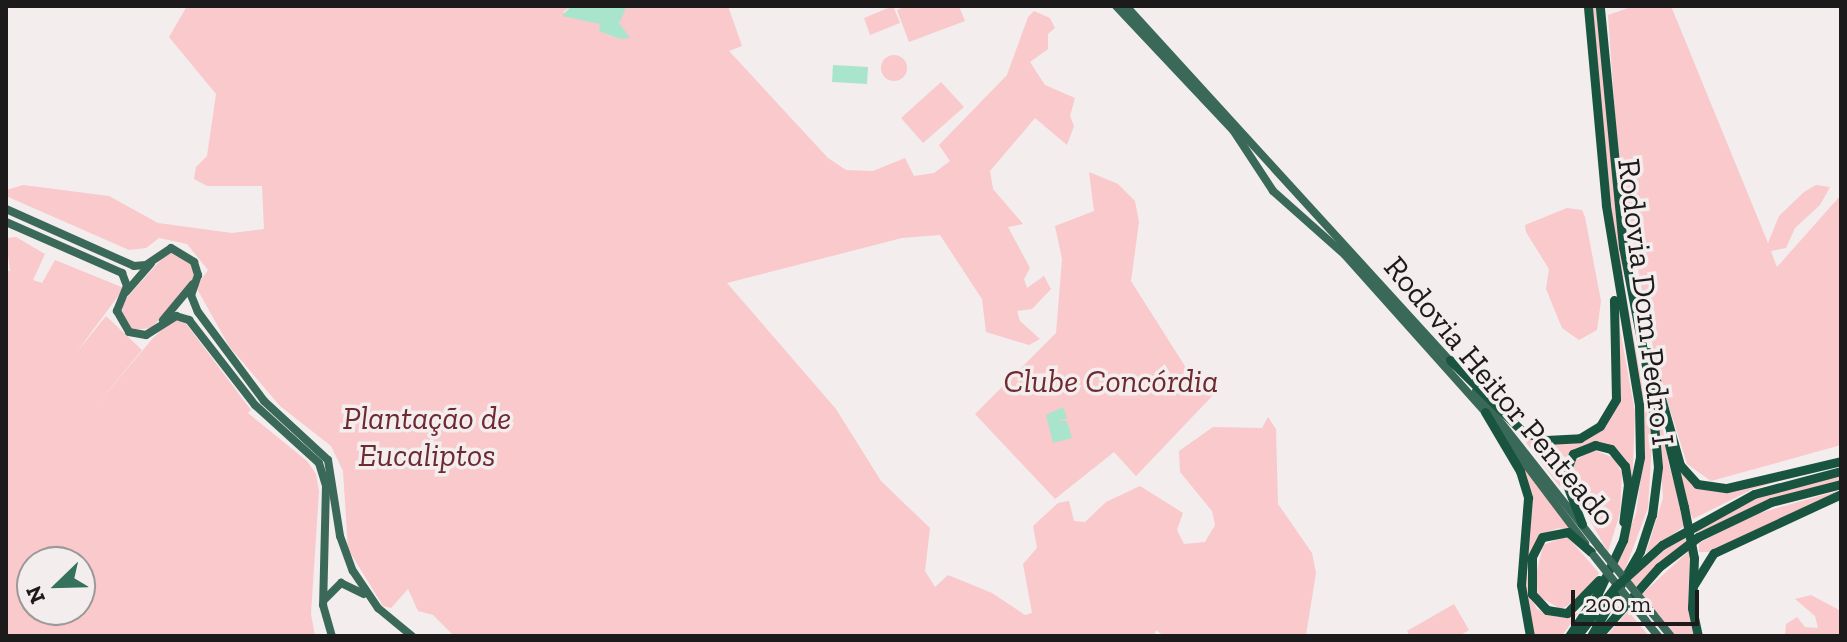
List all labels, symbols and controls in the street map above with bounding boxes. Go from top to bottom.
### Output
street label: Rodovia Dom Pedro I [1609,156,1683,448]
street label: Rodovia Heitor Penteado [1376,248,1624,534]
park label: Clube Concórdia [1004,362,1218,400]
park label: Plantação de Eucaliptos [343,400,511,475]
north arrow [16,546,96,626]
scale bar [1575,574,1703,624]
text: N [20,582,51,608]
text: 200 m [1585,589,1651,618]

